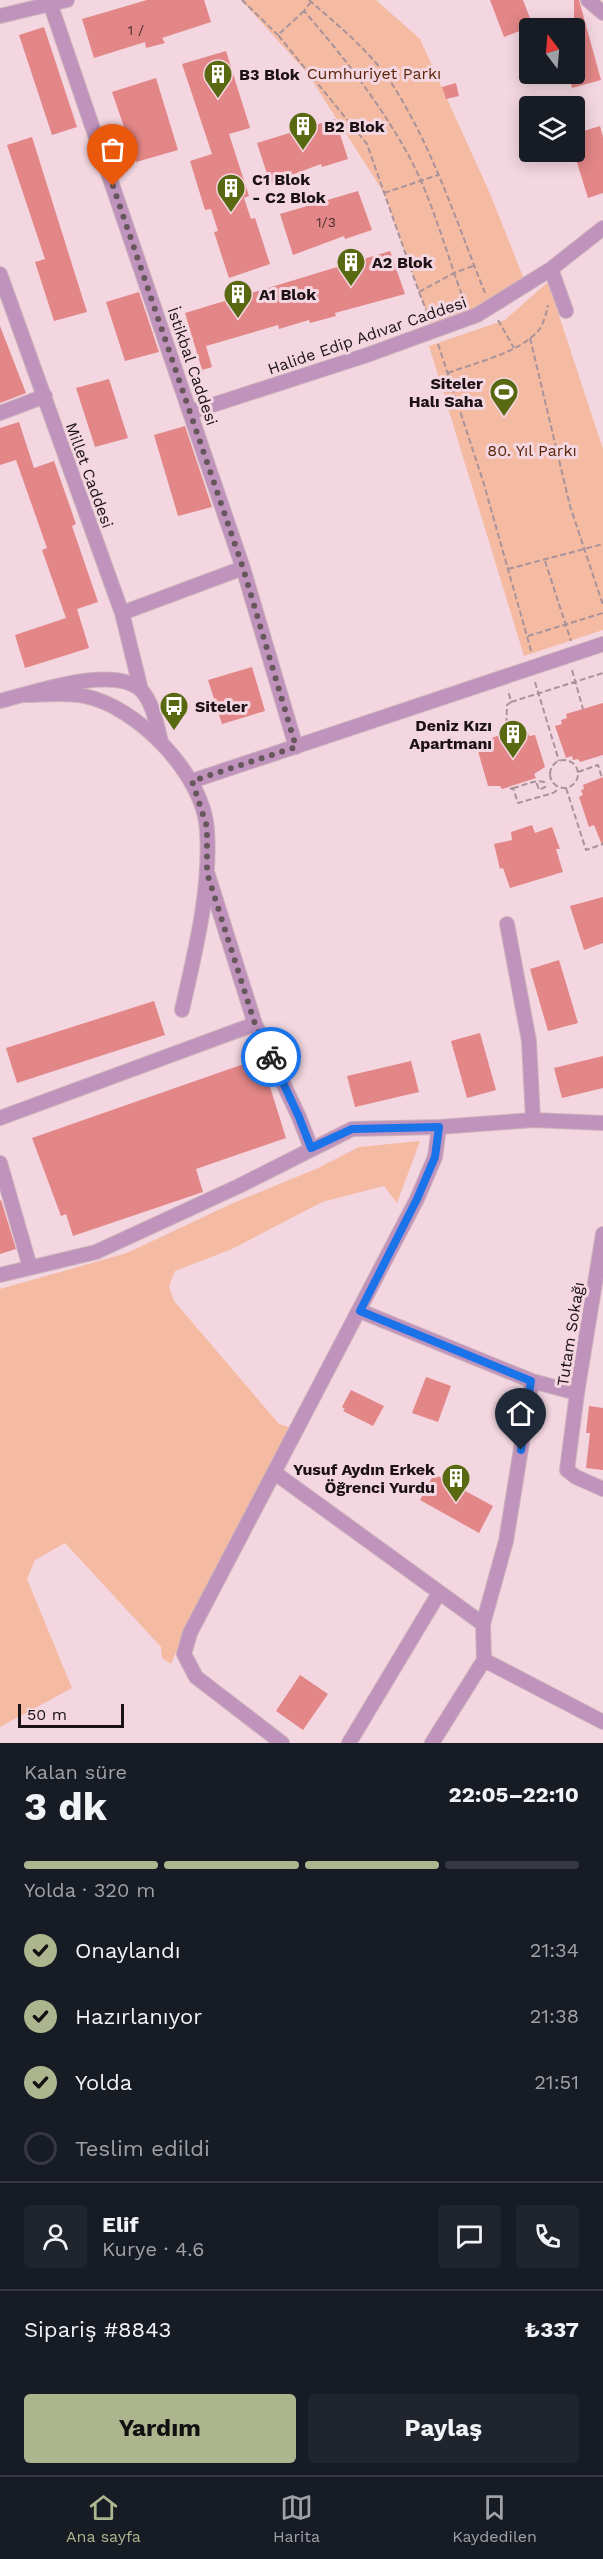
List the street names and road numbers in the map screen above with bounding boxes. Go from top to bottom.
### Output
street label: Halide Edip Adıvar Caddesi [265,292,469,378]
street label: İstikbal Caddesi [163,304,222,428]
street label: Millet Caddesi [62,420,117,531]
street label: Tutam Sokağı [553,1280,588,1388]

